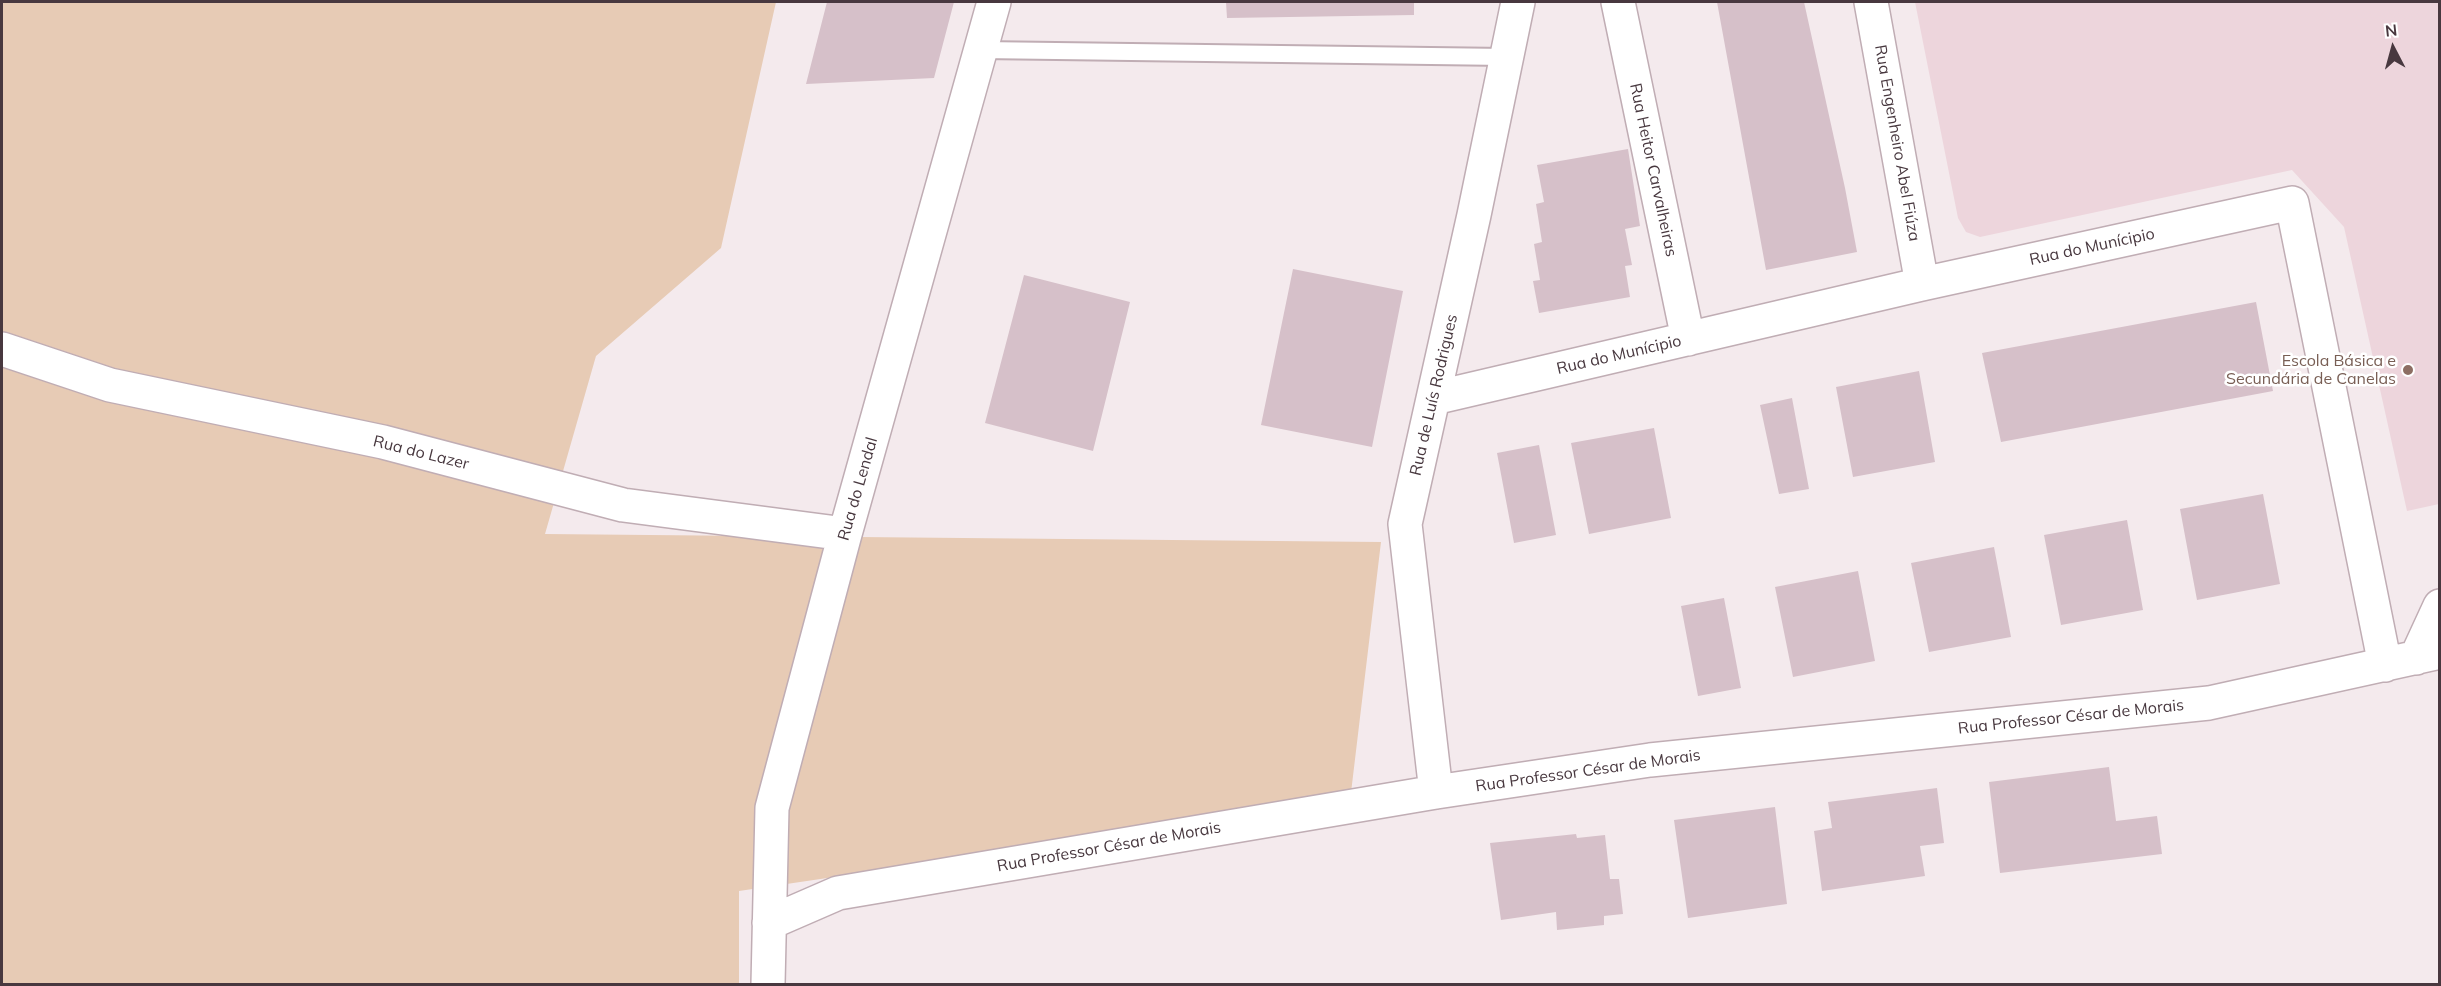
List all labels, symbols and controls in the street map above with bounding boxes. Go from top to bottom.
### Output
north arrow [2363,18,2423,78]
text: N [2384,20,2398,41]
street label: Rua Engenheiro Abel Fiúza [1870,43,1924,243]
street label: Rua Heitor Carvalheiras [1625,81,1681,259]
street label: Rua do Munícipio [2028,224,2156,270]
street label: Rua de Luís Rodrigues [1406,312,1462,478]
street label: Rua do Munícipio [1555,331,1683,379]
place label: Escola Básica e Secundária de Canelas [2226,351,2396,389]
marker: Escola Básica e Secundária de Canelas [2401,363,2415,377]
street label: Rua do Lazer [371,432,471,474]
street label: Rua do Lendal [834,435,882,543]
street label: Rua Professor César de Morais [1957,696,2185,738]
street label: Rua Professor César de Morais [1474,746,1702,796]
street label: Rua Professor César de Morais [996,818,1222,876]

